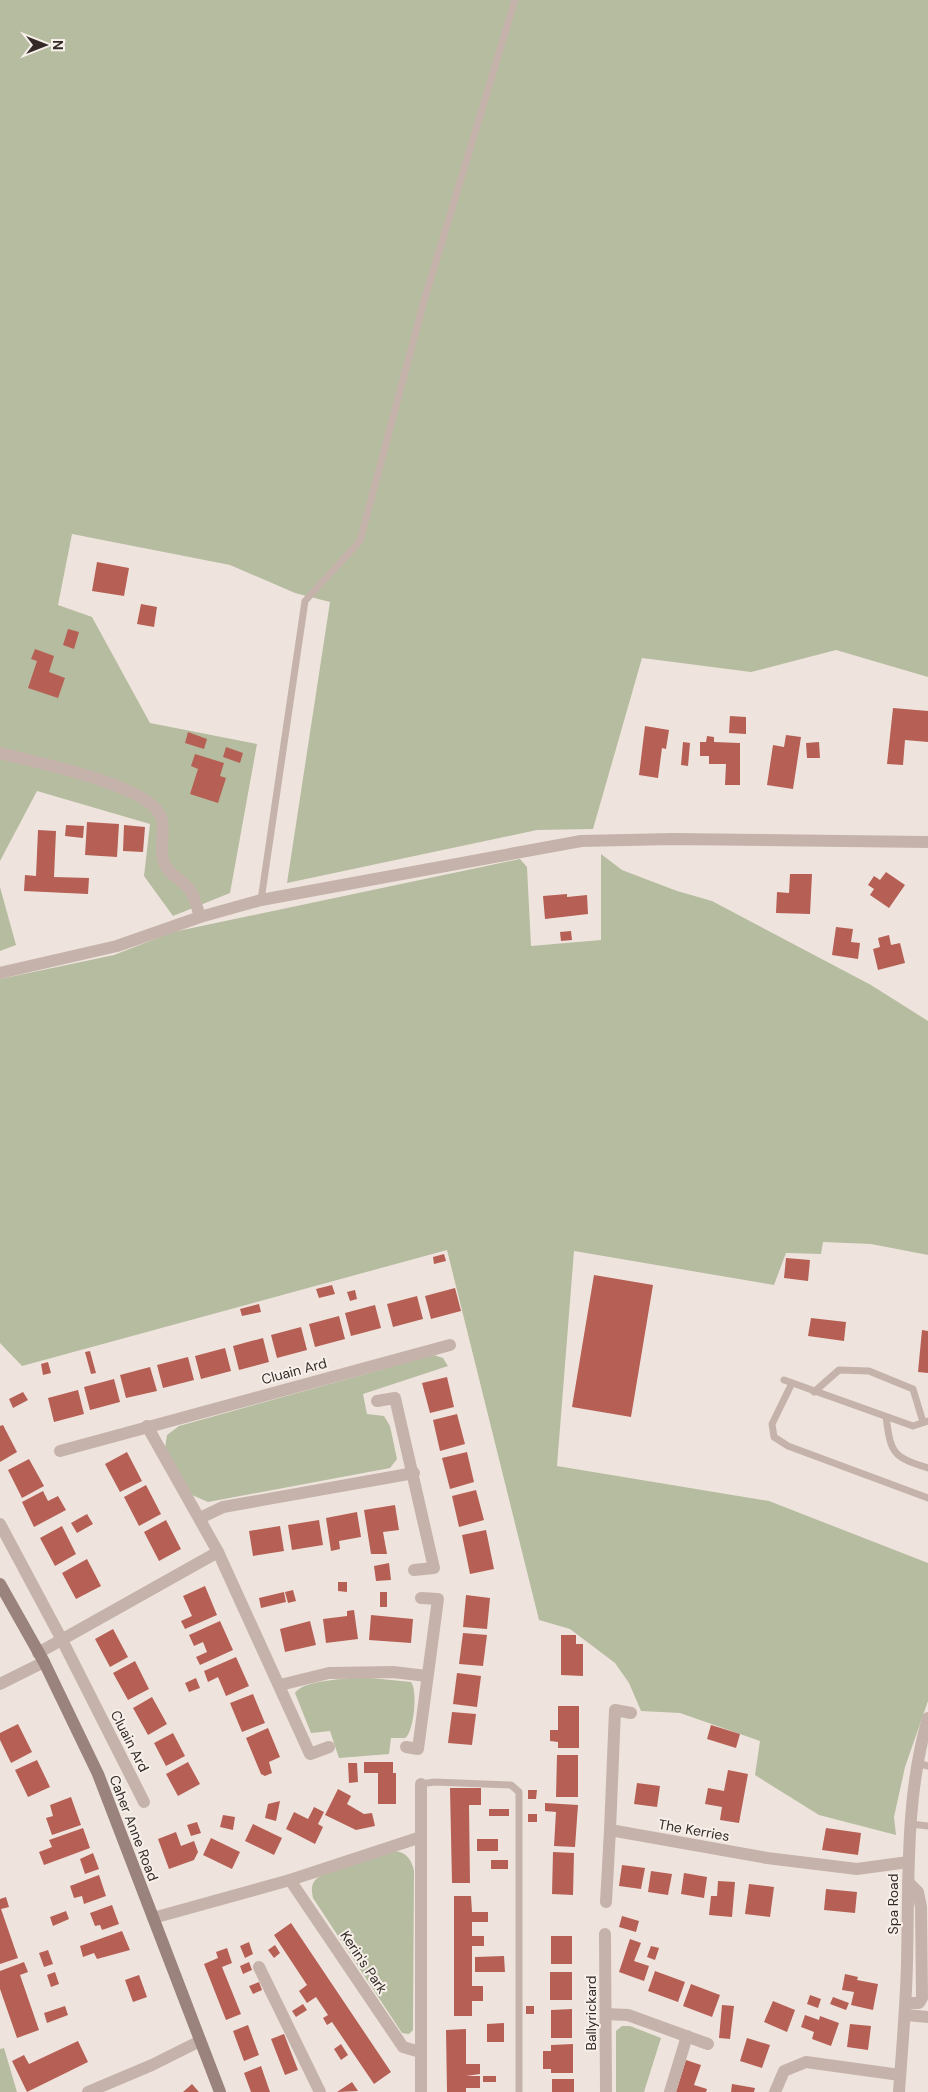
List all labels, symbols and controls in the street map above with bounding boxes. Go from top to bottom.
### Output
north arrow [20,20,70,70]
text: N [49,40,67,50]
street label: Cluain Ard [259,1354,329,1388]
street label: Cluain Ard [107,1707,153,1775]
street label: Caher Anne Road [105,1772,163,1884]
street label: The Kerries [657,1815,731,1845]
street label: Spa Road [884,1874,902,1934]
street label: Kerin's Park [336,1927,392,1997]
street label: Ballyrickard [582,1976,600,2050]

